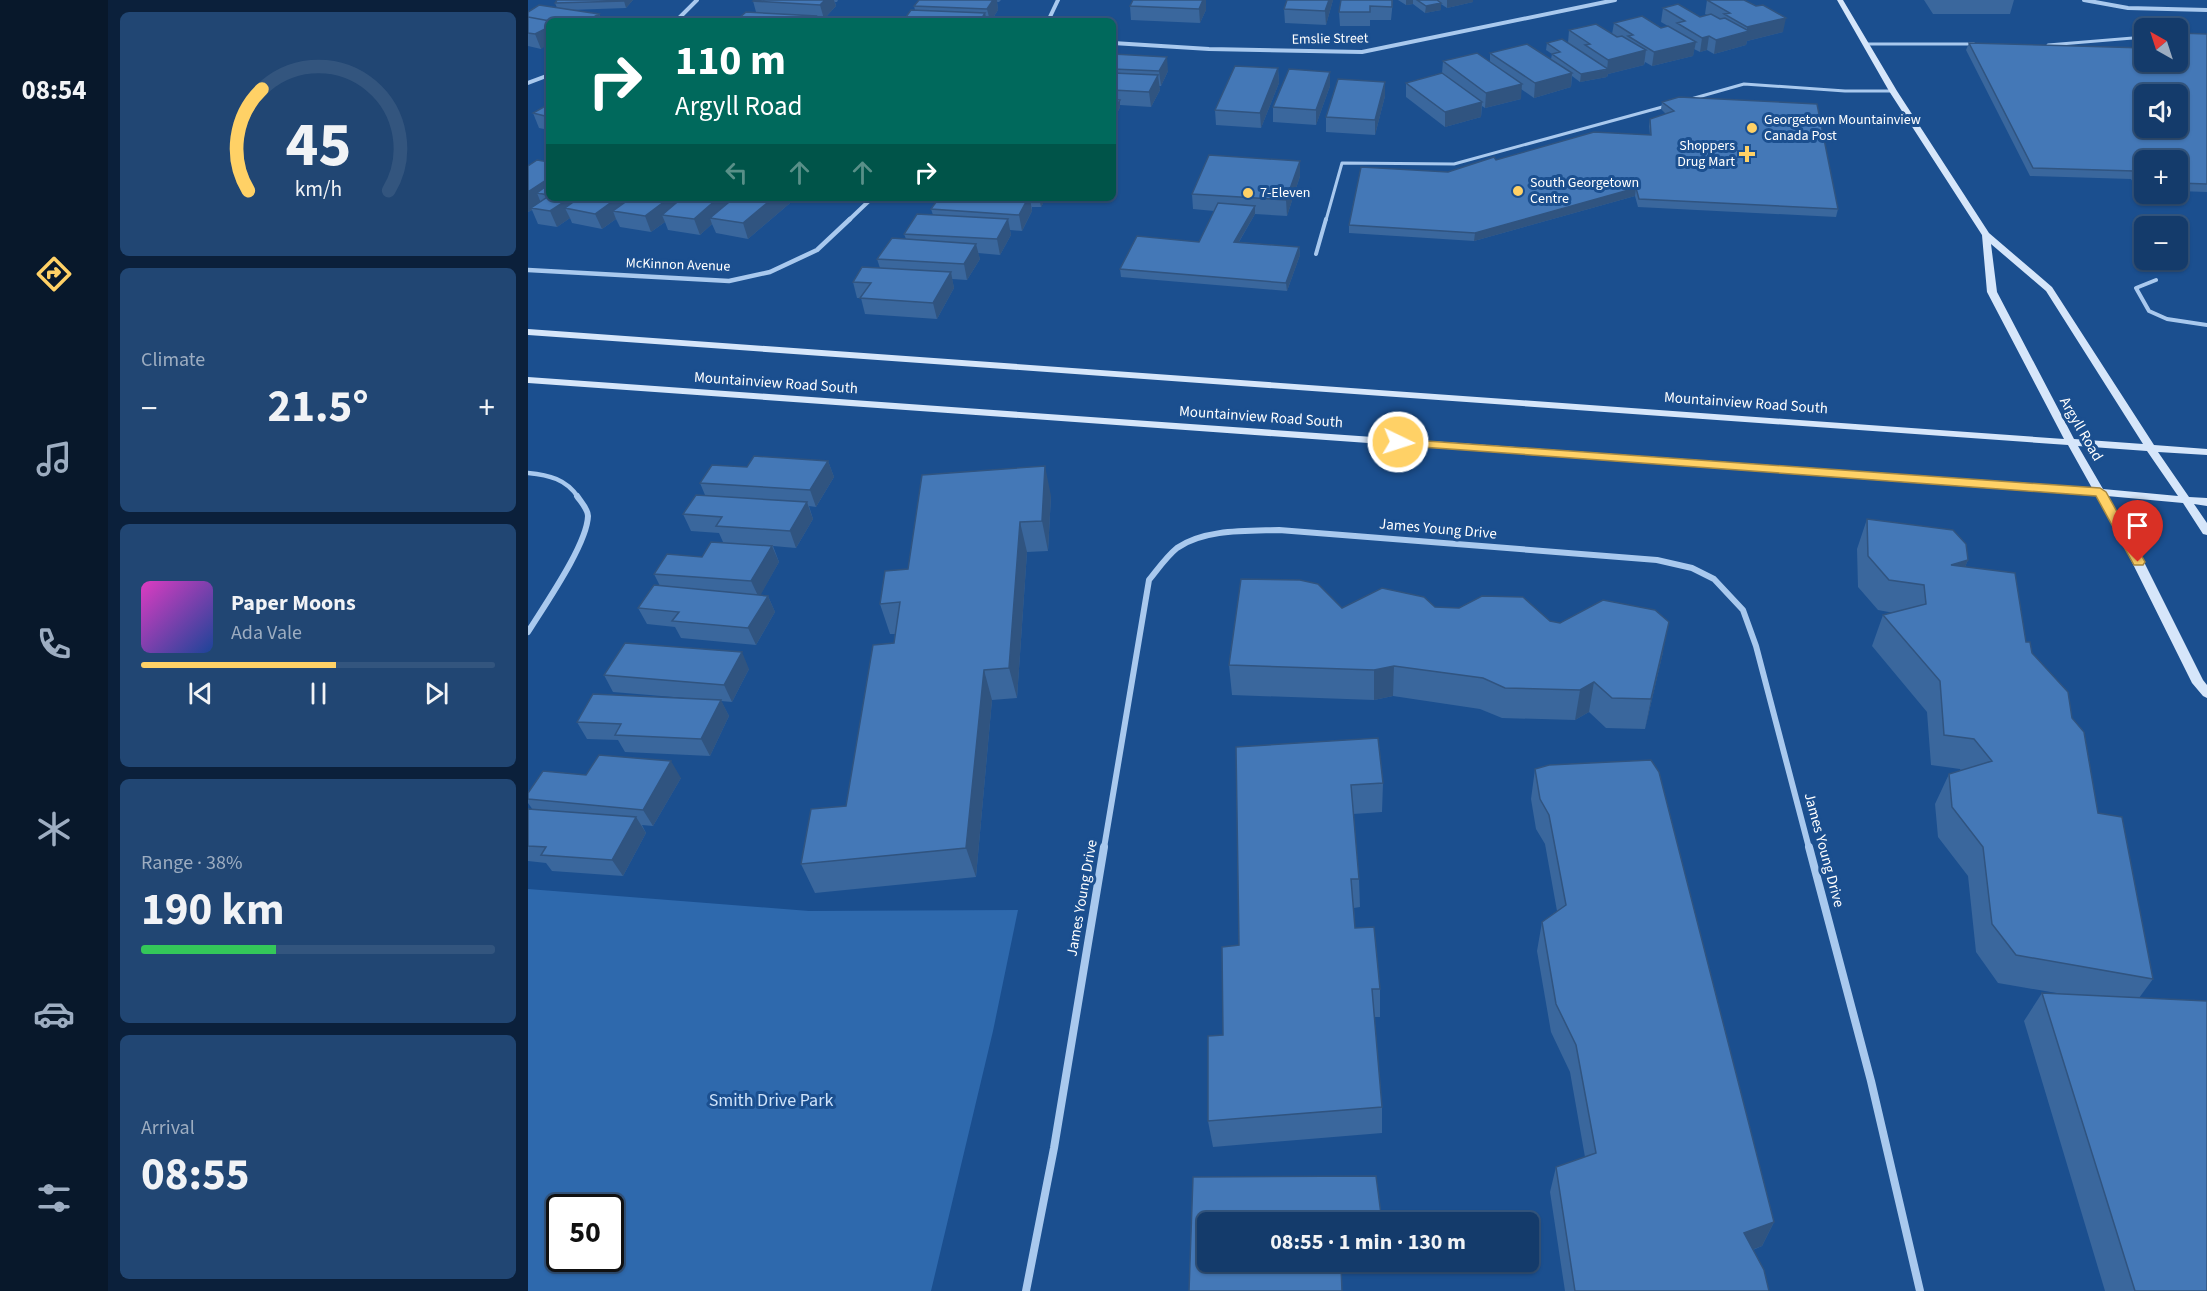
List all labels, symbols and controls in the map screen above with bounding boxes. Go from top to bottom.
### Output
north arrow [2134,18,2188,72]
map controls [2134,18,2188,270]
street label: Emslie Street [1291,28,1369,50]
text: 110 m [675,31,786,91]
icon: right [576,42,654,120]
text: 08:54 [21,71,87,110]
button: sound [2134,84,2188,138]
text: Argyll Road [675,87,803,126]
text: 45 [285,101,351,190]
place label: Georgetown Mountainview Canada Post [1764,110,1921,146]
marker: Georgetown Mountainview Canada Post [1745,121,1759,135]
place label: Shoppers Drug Mart [1677,136,1735,172]
marker: Shoppers Drug Mart [1740,147,1754,161]
button: + [2134,150,2188,204]
icon: left [720,156,753,189]
icon: ahead [783,156,816,189]
icon: ahead [846,156,879,189]
icon: right [909,156,942,189]
place label: South Georgetown Centre [1530,173,1639,209]
text: km/h [294,174,342,205]
place label: 7-Eleven [1260,183,1310,203]
marker: South Georgetown Centre [1511,184,1525,198]
marker: 7-Eleven [1241,186,1255,200]
button: − [2134,216,2188,270]
icon: directions [33,253,75,295]
street label: McKinnon Avenue [625,253,731,277]
text: Climate [141,346,205,374]
street label: Mountainview Road South [693,367,859,399]
text: 21.5° [267,375,369,439]
text: − [141,385,157,432]
text: + [479,385,495,432]
street label: Mountainview Road South [1663,387,1829,419]
street label: Argyll Road [2054,393,2108,465]
street label: Mountainview Road South [1178,401,1344,433]
position arrow [1366,410,1430,474]
icon: music [33,438,75,480]
pin [2112,500,2163,562]
icon: arrive [2121,509,2154,542]
street label: James Young Drive [1378,513,1498,545]
text: Paper Moons [231,587,356,619]
text: Ada Vale [231,619,302,647]
icon: phone [33,623,75,665]
icon: previous [184,677,217,710]
icon: pause [302,677,335,710]
icon: next [420,677,453,710]
street label: James Young Drive [1799,790,1849,910]
icon: climate [33,808,75,850]
street label: James Young Drive [1061,838,1103,958]
text: Range · 38% [141,849,242,877]
text: 190 km [141,878,285,942]
icon: car [33,993,75,1035]
park label: Smith Drive Park [709,1088,833,1113]
text: Arrival [141,1114,195,1142]
text: 08:55 [141,1143,250,1207]
icon: filters [33,1177,75,1219]
speed limit sign: 50 [546,1194,624,1272]
text: 08:55 · 1 min · 130 m [1270,1226,1466,1258]

